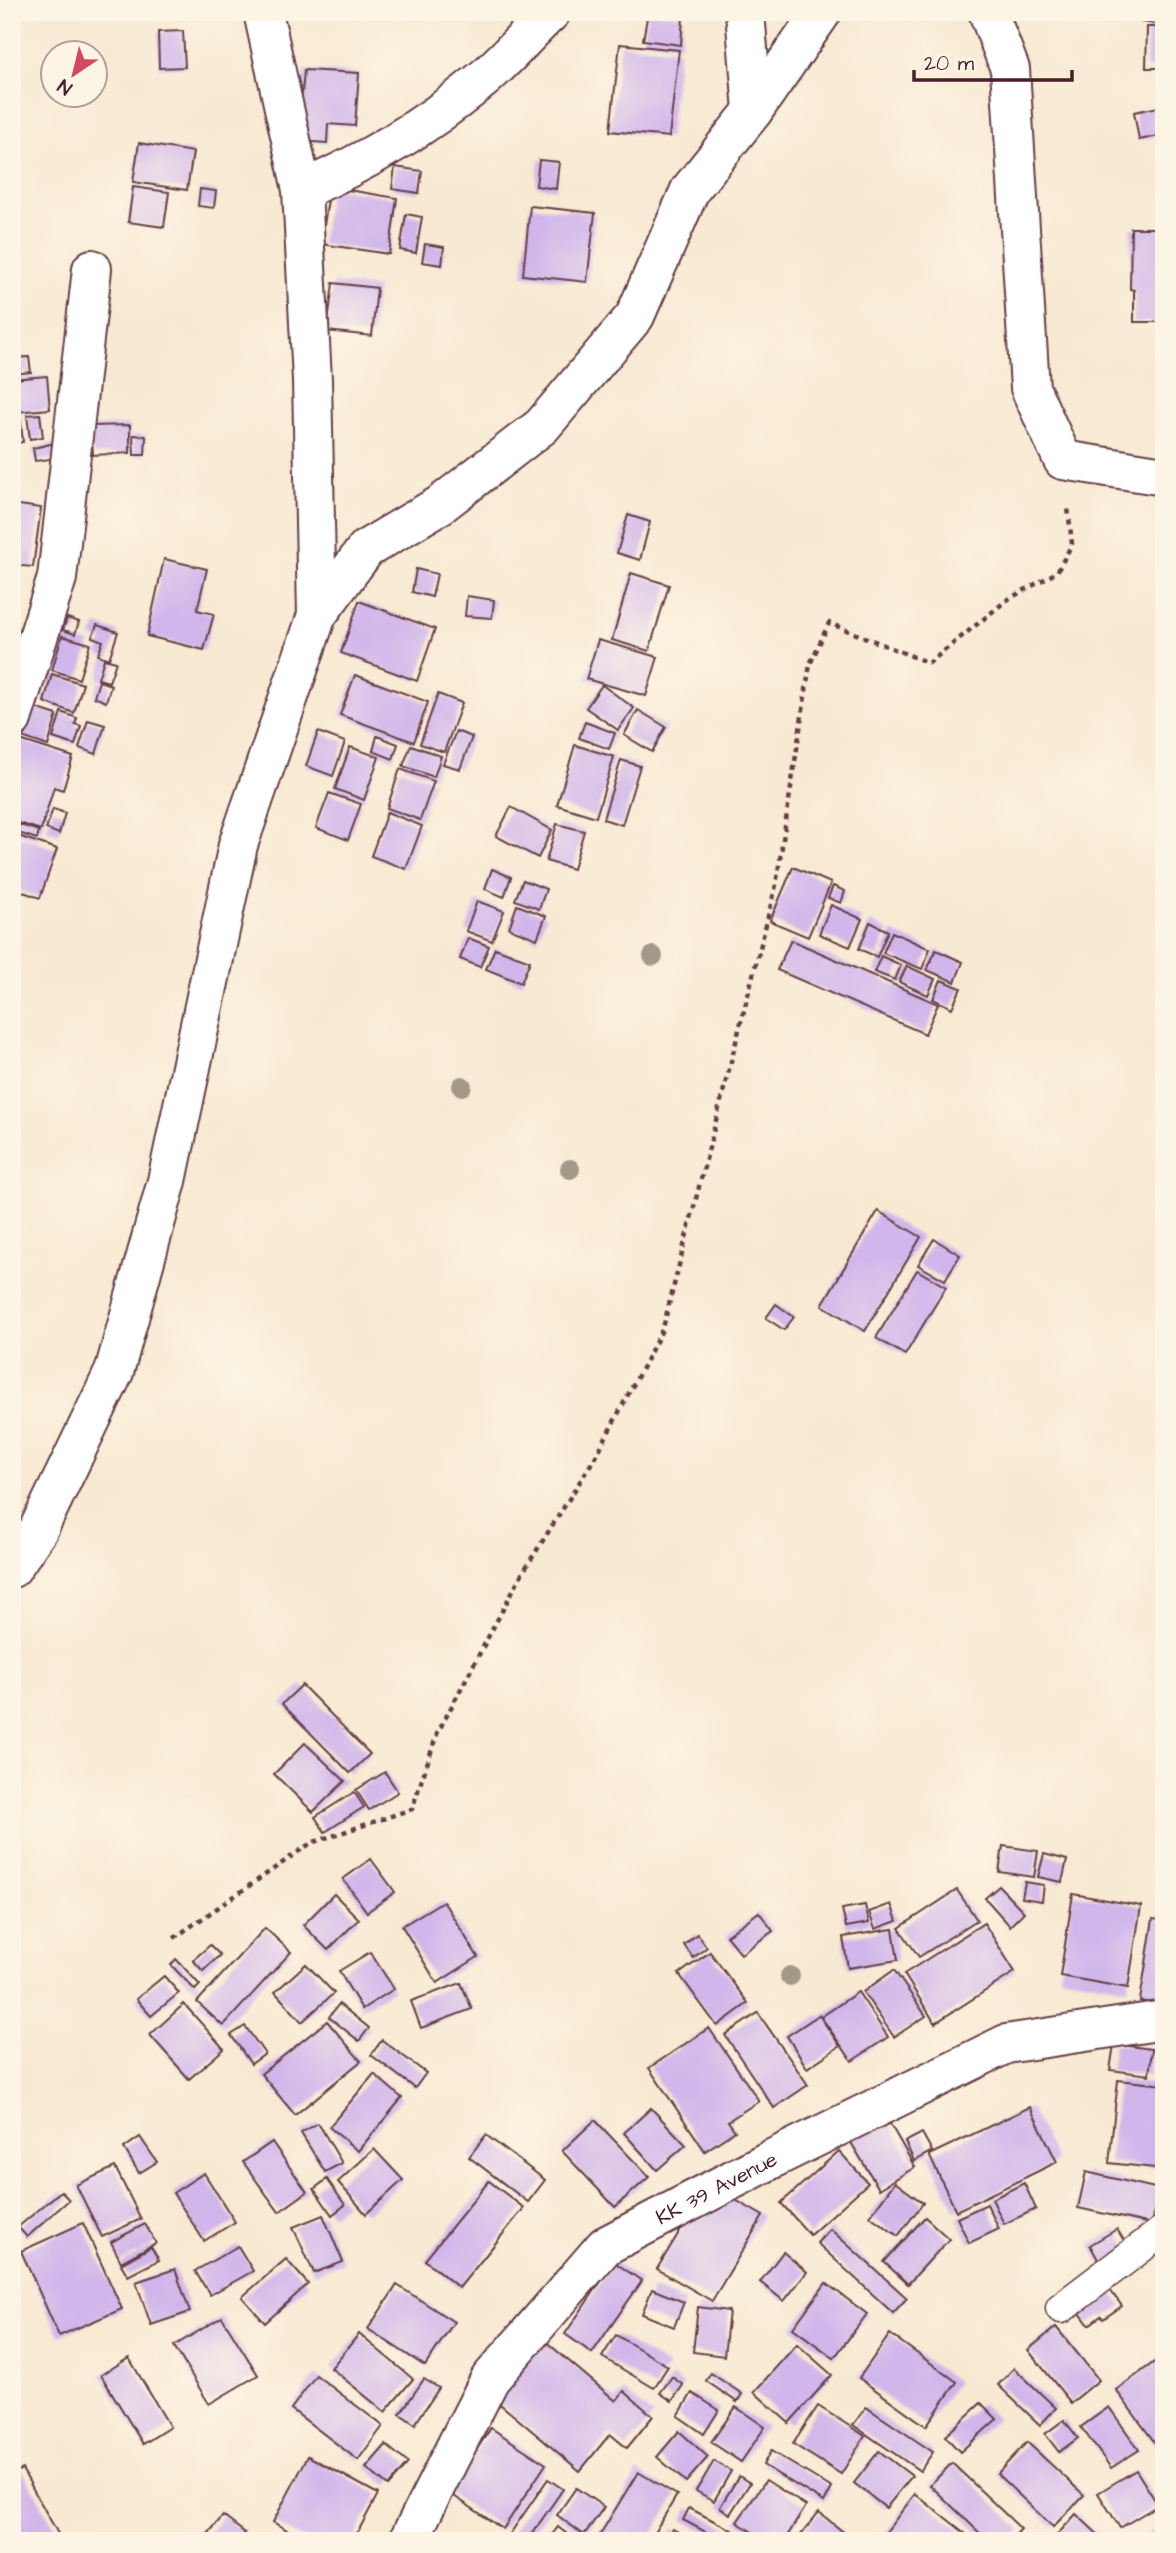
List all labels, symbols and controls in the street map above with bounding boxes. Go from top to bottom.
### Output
north arrow [38,38,108,108]
scale bar [914,38,1071,82]
text: 20 m [924,49,975,78]
text: N [52,72,78,101]
street label: KK 39 Avenue [651,2145,782,2232]

